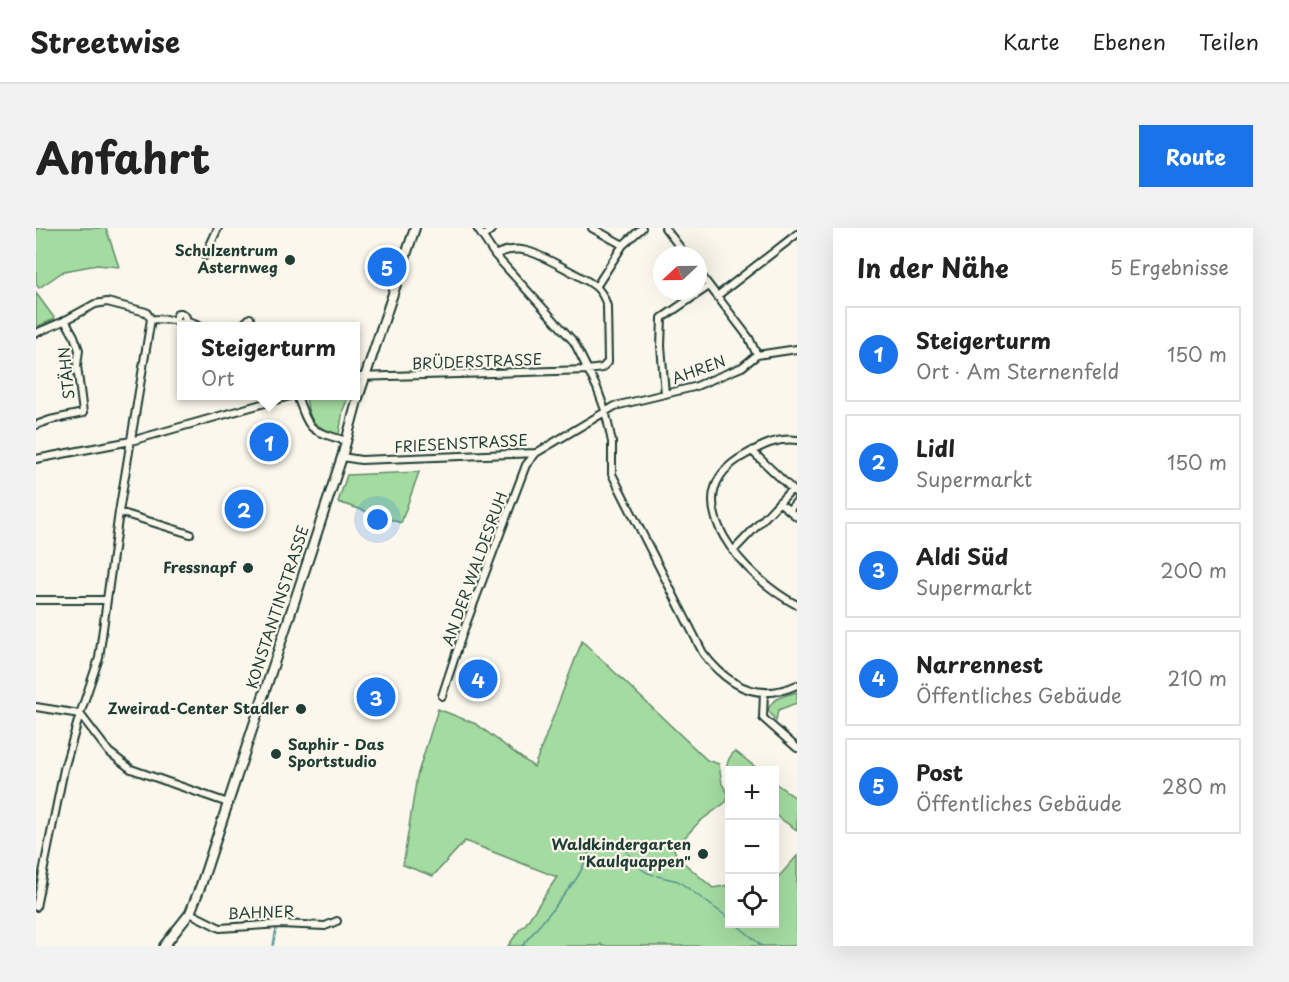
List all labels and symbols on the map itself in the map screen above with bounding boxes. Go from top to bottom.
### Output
place label: Schulzentrum Asternweg [175,238,278,278]
pin: 5 [368,244,406,290]
north arrow [653,246,707,300]
marker: Schulzentrum Asternweg [283,253,297,267]
street label: STÄHN [51,346,80,401]
street label: BRÜDERSTRASSE [411,347,543,374]
street label: AHREN [668,348,729,389]
pin: 1 [250,420,288,464]
street label: FRIESENSTRASSE [394,428,528,457]
pin: 2 [224,486,264,532]
street label: AN DER WALDESRUH [435,488,512,649]
your location [363,505,392,534]
street label: KONSTANTINSTRASSE [239,522,314,691]
place label: Fressnapf [163,555,238,578]
marker: Fressnapf [241,561,255,575]
pin: 4 [458,656,498,702]
pin: 3 [356,674,396,720]
place label: Zweirad-Center Stadler [107,696,289,719]
marker: Zweirad-Center Stadler [294,702,308,716]
place label: Saphir - Das Sportstudio [288,732,384,772]
marker: Saphir - Das Sportstudio [269,747,283,761]
place label: Waldkindergarten "Kaulquappen" [552,832,691,872]
marker: Waldkindergarten "Kaulquappen" [696,847,710,861]
street label: BAHNER [227,899,295,924]

